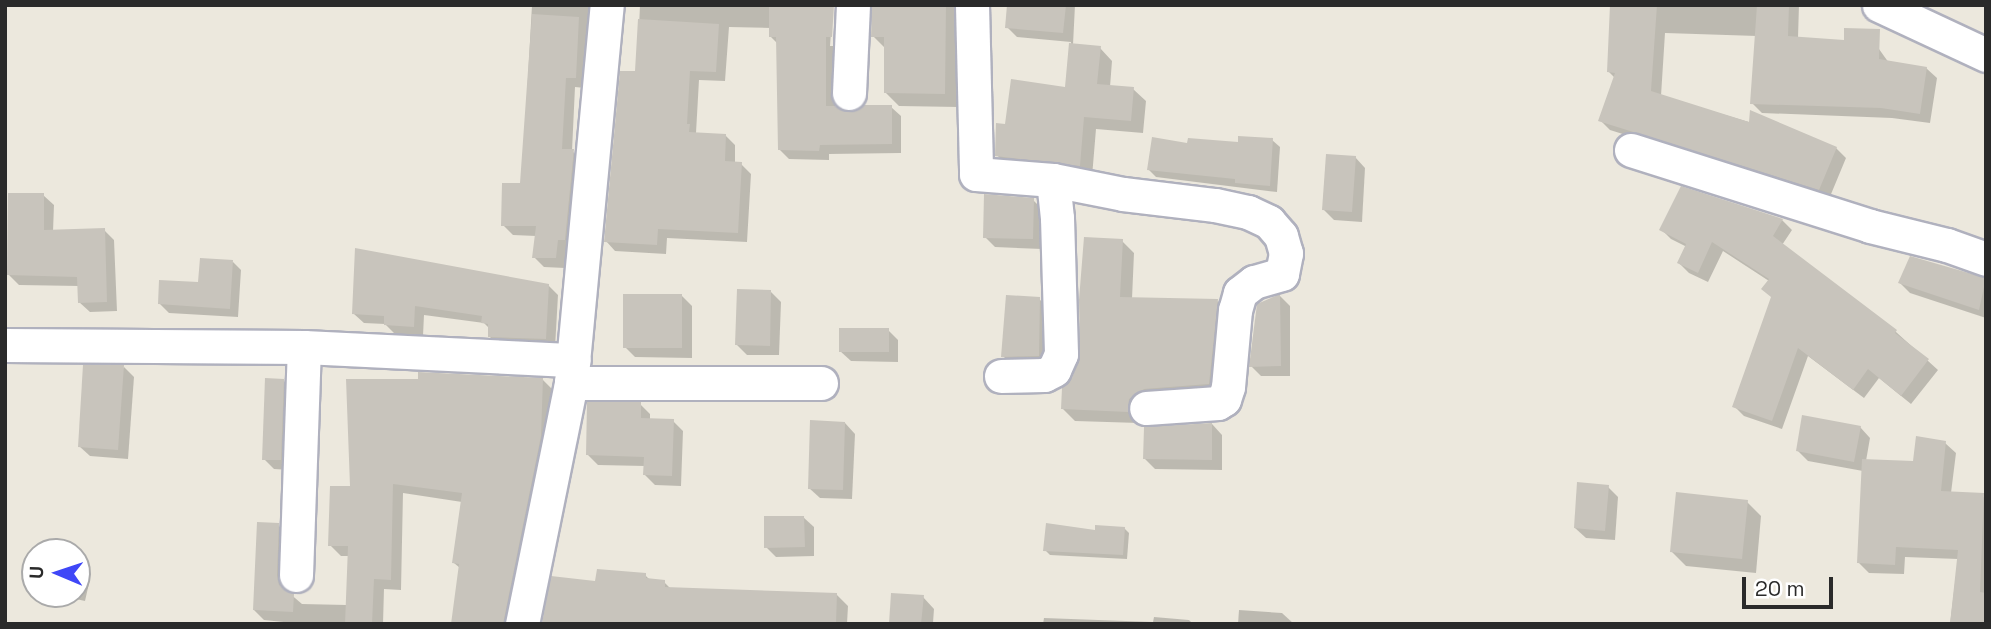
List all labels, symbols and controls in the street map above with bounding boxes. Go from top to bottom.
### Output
north arrow [21,538,91,608]
scale bar [1746,562,1837,606]
text: U [24,565,49,579]
text: 20 m [1755,575,1805,602]

